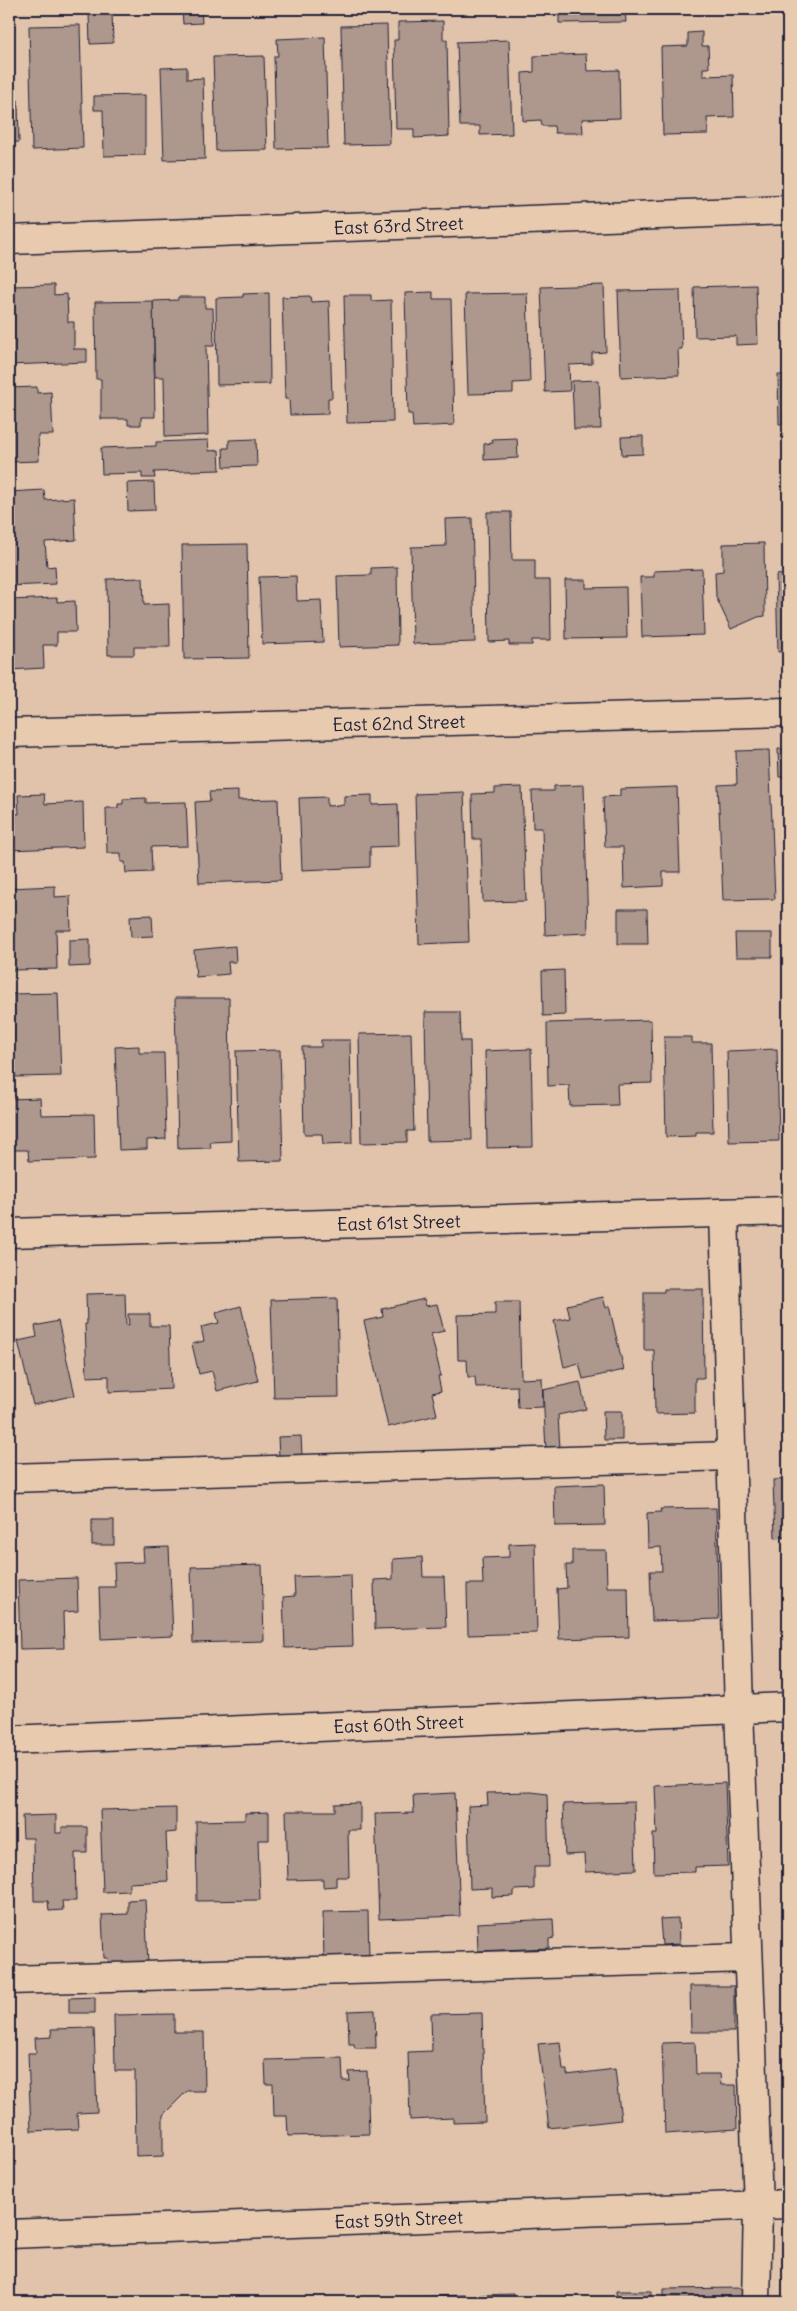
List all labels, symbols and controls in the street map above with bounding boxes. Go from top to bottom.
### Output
street label: East 63rd Street [333,211,464,239]
street label: East 62nd Street [332,709,466,736]
street label: East 61st Street [337,1209,461,1235]
street label: East 60th Street [333,1709,464,1738]
street label: East 59th Street [334,2205,463,2233]

